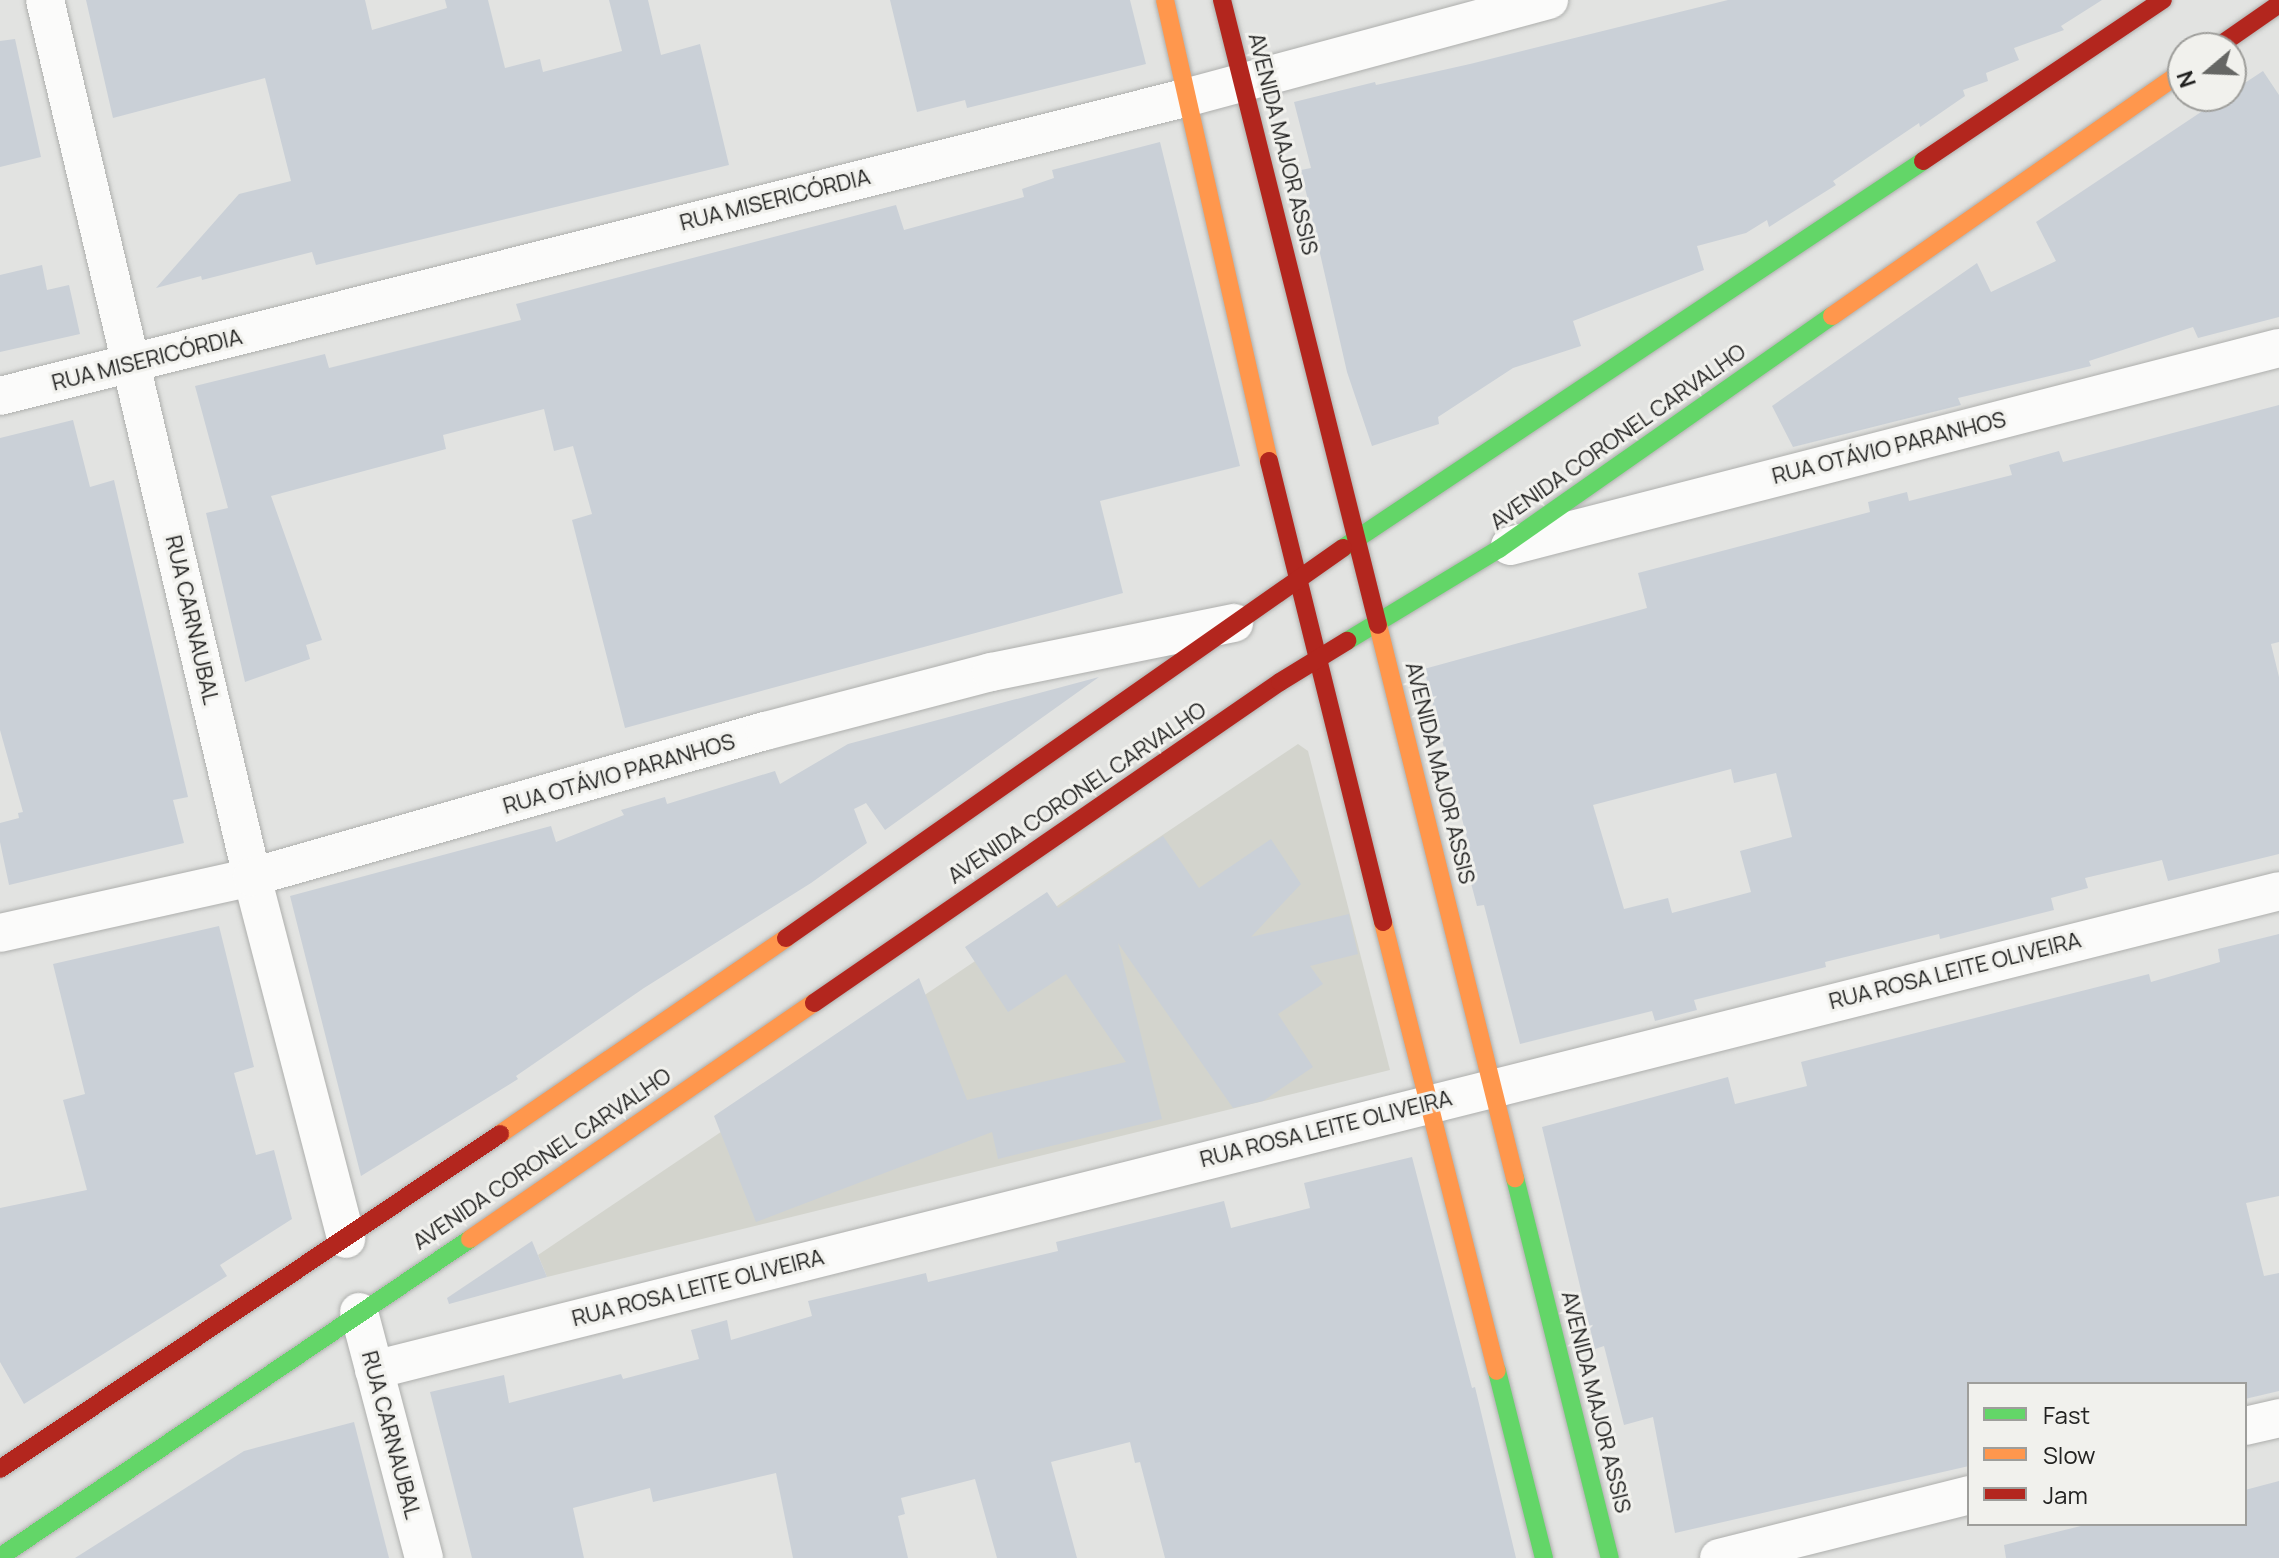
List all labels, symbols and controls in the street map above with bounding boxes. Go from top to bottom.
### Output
street label: AVENIDA MAJOR ASSIS [1243,30,1323,258]
north arrow [2167,32,2247,112]
text: N [2169,67,2203,92]
street label: RUA MISERICÓRDIA [677,164,873,236]
street label: RUA MISERICÓRDIA [49,324,245,396]
street label: AVENIDA CORONEL CARVALHO [1485,338,1751,536]
street label: RUA OTÁVIO PARANHOS [1769,406,2009,490]
street label: RUA CARNAUBAL [160,533,224,707]
street label: AVENIDA MAJOR ASSIS [1400,659,1480,887]
street label: AVENIDA CORONEL CARVALHO [942,696,1212,890]
street label: RUA OTÁVIO PARANHOS [500,728,738,820]
street label: RUA ROSA LEITE OLIVEIRA [1826,927,2084,1015]
street label: AVENIDA CORONEL CARVALHO [407,1062,677,1256]
street label: RUA ROSA LEITE OLIVEIRA [1197,1085,1455,1173]
street label: RUA ROSA LEITE OLIVEIRA [569,1244,827,1332]
street label: AVENIDA MAJOR ASSIS [1556,1288,1636,1516]
street label: RUA CARNAUBAL [356,1348,426,1522]
legend [1967,1382,2247,1526]
text: Fast [2043,1398,2090,1431]
text: Slow [2043,1438,2096,1471]
text: Jam [2043,1478,2088,1511]

